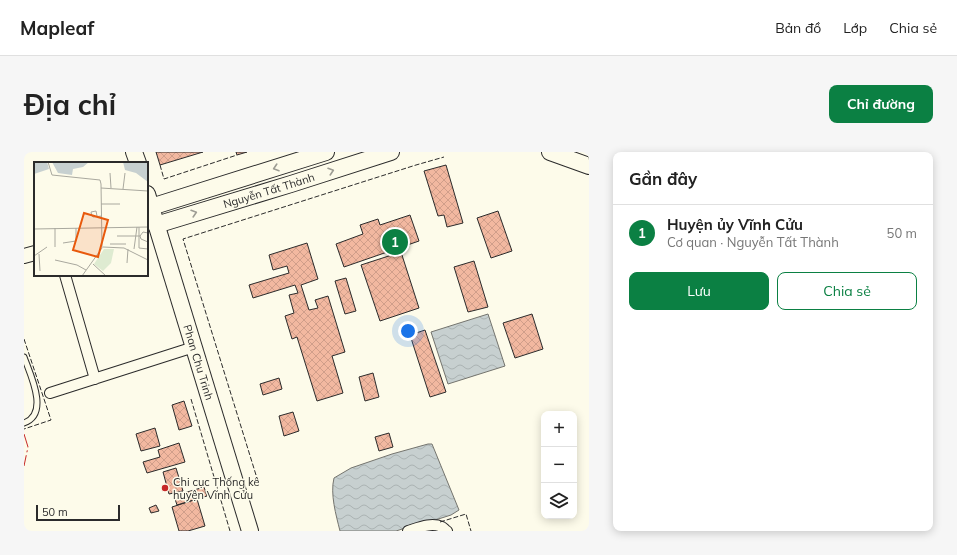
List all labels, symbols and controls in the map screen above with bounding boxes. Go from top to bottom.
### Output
text: Mapleaf [20,16,94,40]
text: Bản đồ [775,19,821,37]
text: Lớp [843,19,867,37]
text: Chia sẻ [889,19,937,37]
button: Chỉ đường [829,85,933,123]
text: Địa chỉ [24,87,116,122]
inset map [34,162,148,276]
one-way arrow [272,163,279,172]
one-way arrow [328,167,335,176]
text: Gần đây [629,168,697,189]
street label: Nguyễn Tất Thành [221,170,316,211]
one-way arrow [190,209,197,218]
text: Huyện ủy Vĩnh Cửu [667,215,803,234]
text: 1 [638,225,646,241]
text: 50 m [887,225,917,241]
pin: 1 [382,227,408,257]
text: Cơ quan · Nguyễn Tất Thành [667,234,839,250]
button: Lưu [629,272,769,310]
button: Chia sẻ [777,272,917,310]
your location [398,321,418,341]
street label: Phan Chu Trinh [180,323,217,402]
map controls [541,411,577,519]
button: + [541,411,577,447]
button: − [541,447,577,483]
place label: Chi cục Thống kê huyện Vĩnh Cửu [173,475,259,502]
marker: Chi cục Thống kê huyện Vĩnh Cửu [160,483,170,493]
button: layers [541,483,577,519]
scale bar [36,503,120,522]
text: 50 m [42,505,68,519]

